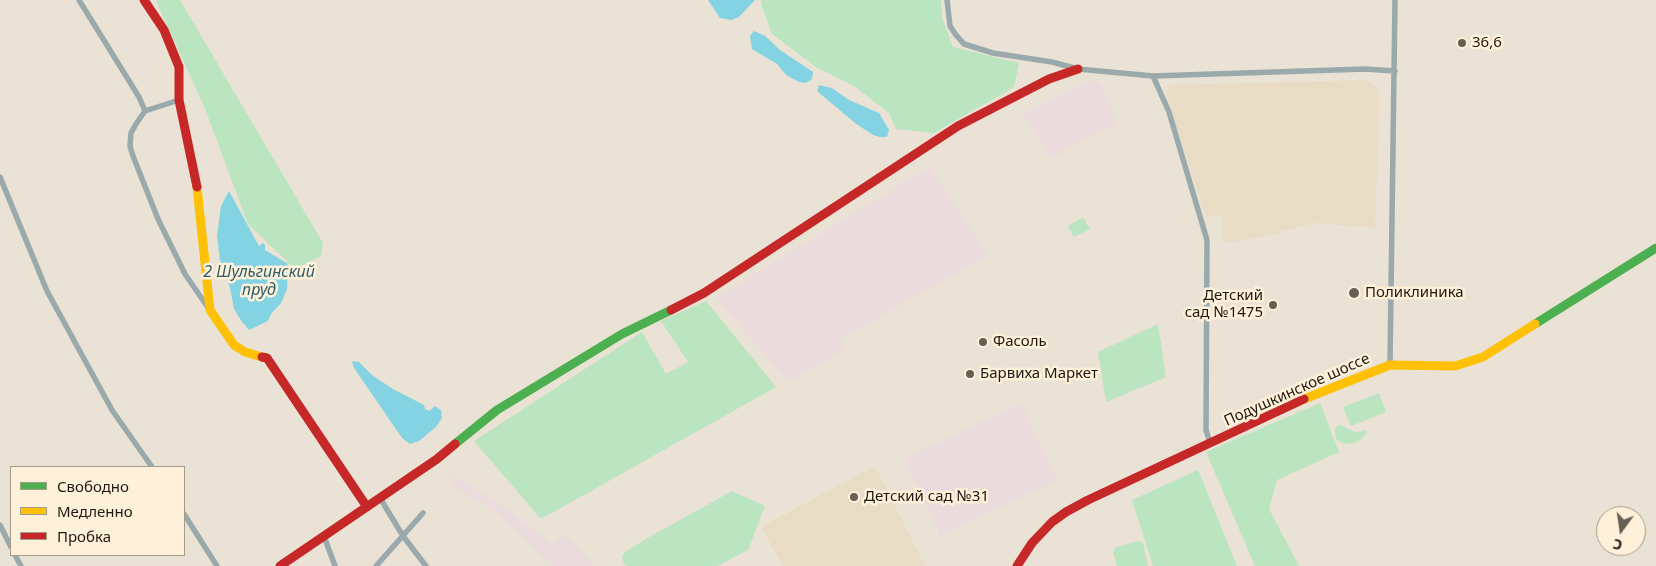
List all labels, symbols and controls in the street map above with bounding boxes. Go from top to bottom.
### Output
place label: 36,6 [1472,34,1502,52]
marker: 36,6 [1456,37,1468,49]
water label: 2 Шульгинский пруд [203,262,315,300]
place label: Поликлиника [1365,284,1464,302]
marker: Поликлиника [1347,286,1361,300]
place label: Детский сад №1475 [1185,287,1263,322]
marker: Детский сад №1475 [1267,299,1279,311]
place label: Фасоль [993,333,1047,351]
marker: Фасоль [977,336,989,348]
street label: Подушкинское шоссе [1221,350,1373,430]
place label: Барвиха Маркет [980,365,1098,383]
marker: Барвиха Маркет [964,368,976,380]
legend [10,466,185,556]
text: Свободно [57,476,129,496]
place label: Детский сад №31 [864,488,989,506]
marker: Детский сад №31 [848,491,860,503]
text: Медленно [57,501,133,521]
north arrow [1596,506,1646,556]
text: Пробка [57,526,111,546]
text: С [1611,535,1624,555]

